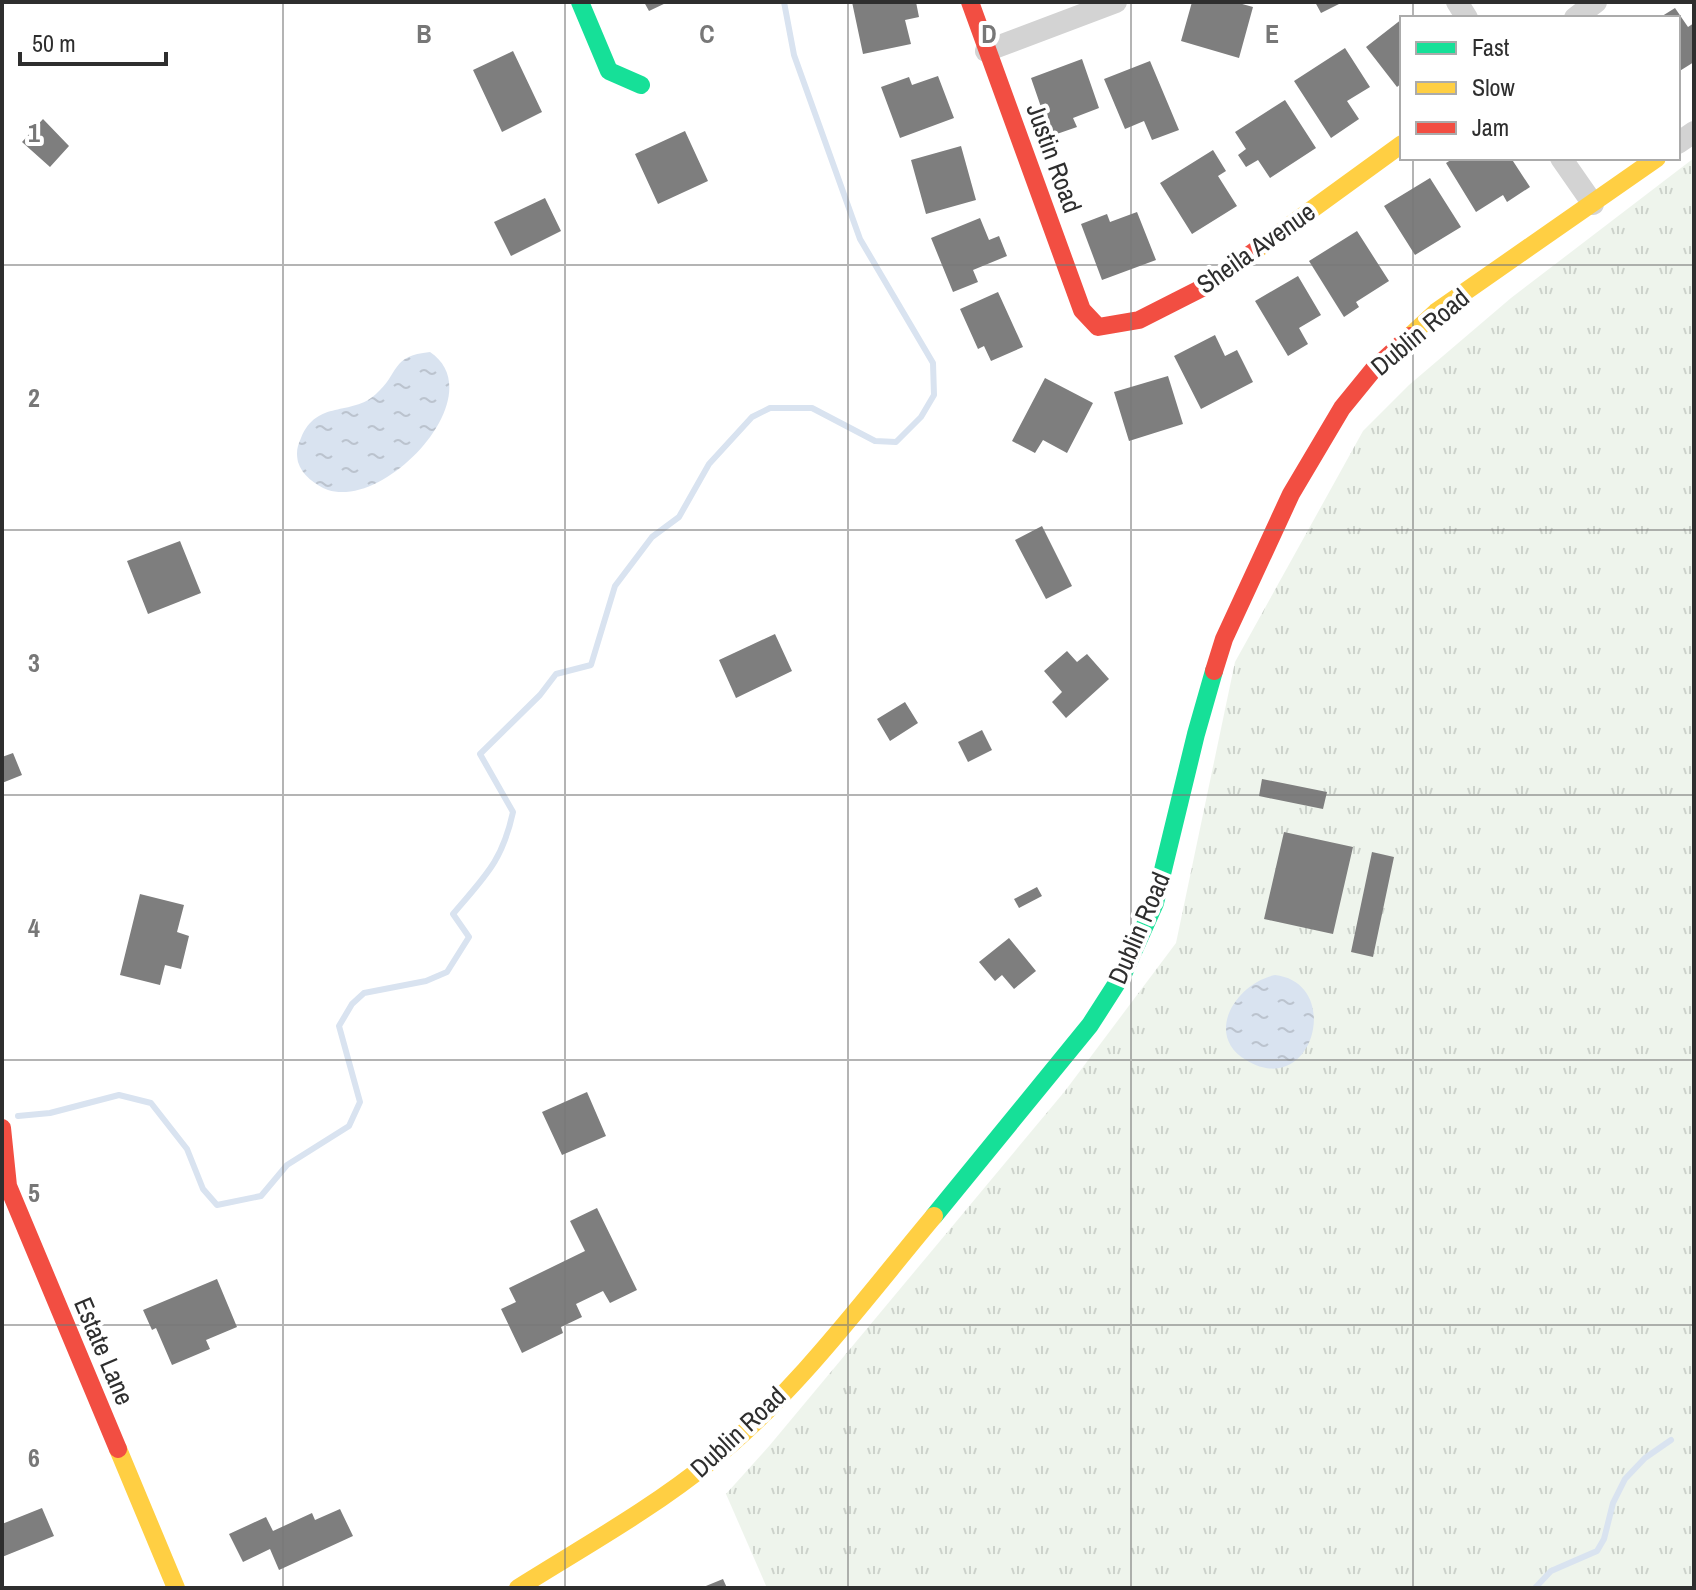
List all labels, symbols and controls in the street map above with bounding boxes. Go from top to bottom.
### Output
scale bar [20,16,166,66]
text: B [416,16,432,51]
text: C [699,16,715,51]
text: D [981,16,997,51]
text: E [1265,16,1279,51]
legend [1400,16,1680,160]
text: 50 m [32,27,76,59]
text: Fast [1472,31,1510,63]
text: Slow [1472,71,1515,103]
street label: Justin Road [1019,98,1090,217]
text: Jam [1472,111,1509,143]
text: 1 [28,115,40,150]
street label: Sheila Avenue [1189,194,1322,301]
street label: Dublin Road [1363,280,1476,383]
text: 2 [28,380,40,415]
text: 3 [28,645,40,680]
street label: Dublin Road [1099,866,1178,989]
text: 4 [28,910,40,945]
text: 5 [28,1175,40,1210]
street label: Estate Lane [66,1292,143,1410]
street label: Dublin Road [682,1378,793,1485]
text: 6 [28,1440,40,1475]

